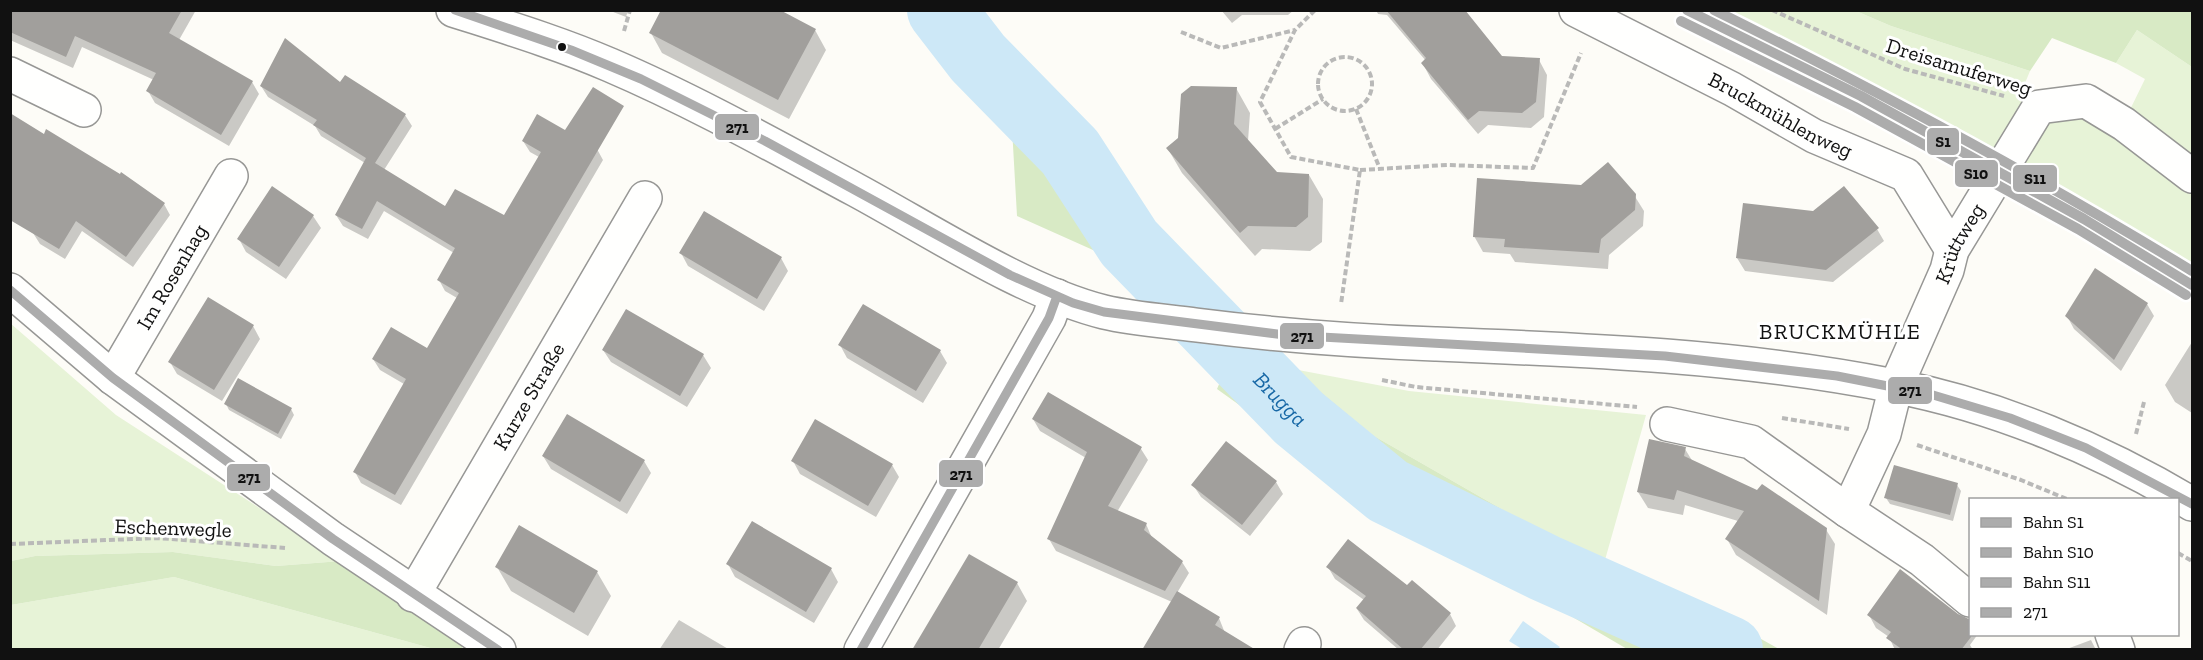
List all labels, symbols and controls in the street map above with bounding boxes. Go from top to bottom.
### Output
street label: Dreisamuferweg [1883,32,2036,101]
unlabelled marker [556,41,568,53]
street label: Bruckmühlenweg [1704,66,1857,163]
line badge: 271 [714,113,760,141]
text: 271 [726,118,749,137]
line badge: S1 [1926,127,1960,156]
text: S1 [1935,132,1951,151]
line badge: S10 [1954,159,1999,188]
text: S10 [1964,164,1988,183]
line badge: S11 [2012,164,2058,193]
text: S11 [2024,169,2046,188]
street label: Krüttweg [1930,198,1990,288]
street label: Im Rosenhag [131,219,212,334]
district label: BRUCKMÜHLE [1759,318,1921,345]
line badge: 271 [1279,322,1325,350]
text: 271 [1291,327,1314,346]
street label: Kurze Straße [488,338,570,454]
water label: Brugga [1248,366,1312,433]
line badge: 271 [1887,376,1933,405]
text: 271 [1899,381,1922,400]
line badge: 271 [938,459,984,488]
line badge: 271 [226,463,271,492]
text: 271 [950,465,973,484]
text: 271 [238,468,261,487]
legend [1969,498,2179,636]
text: Bahn S1 [2023,511,2084,533]
street label: Eschenwegle [114,513,232,542]
text: Bahn S10 [2023,541,2094,563]
text: Bahn S11 [2023,571,2091,593]
text: 271 [2023,601,2048,623]

